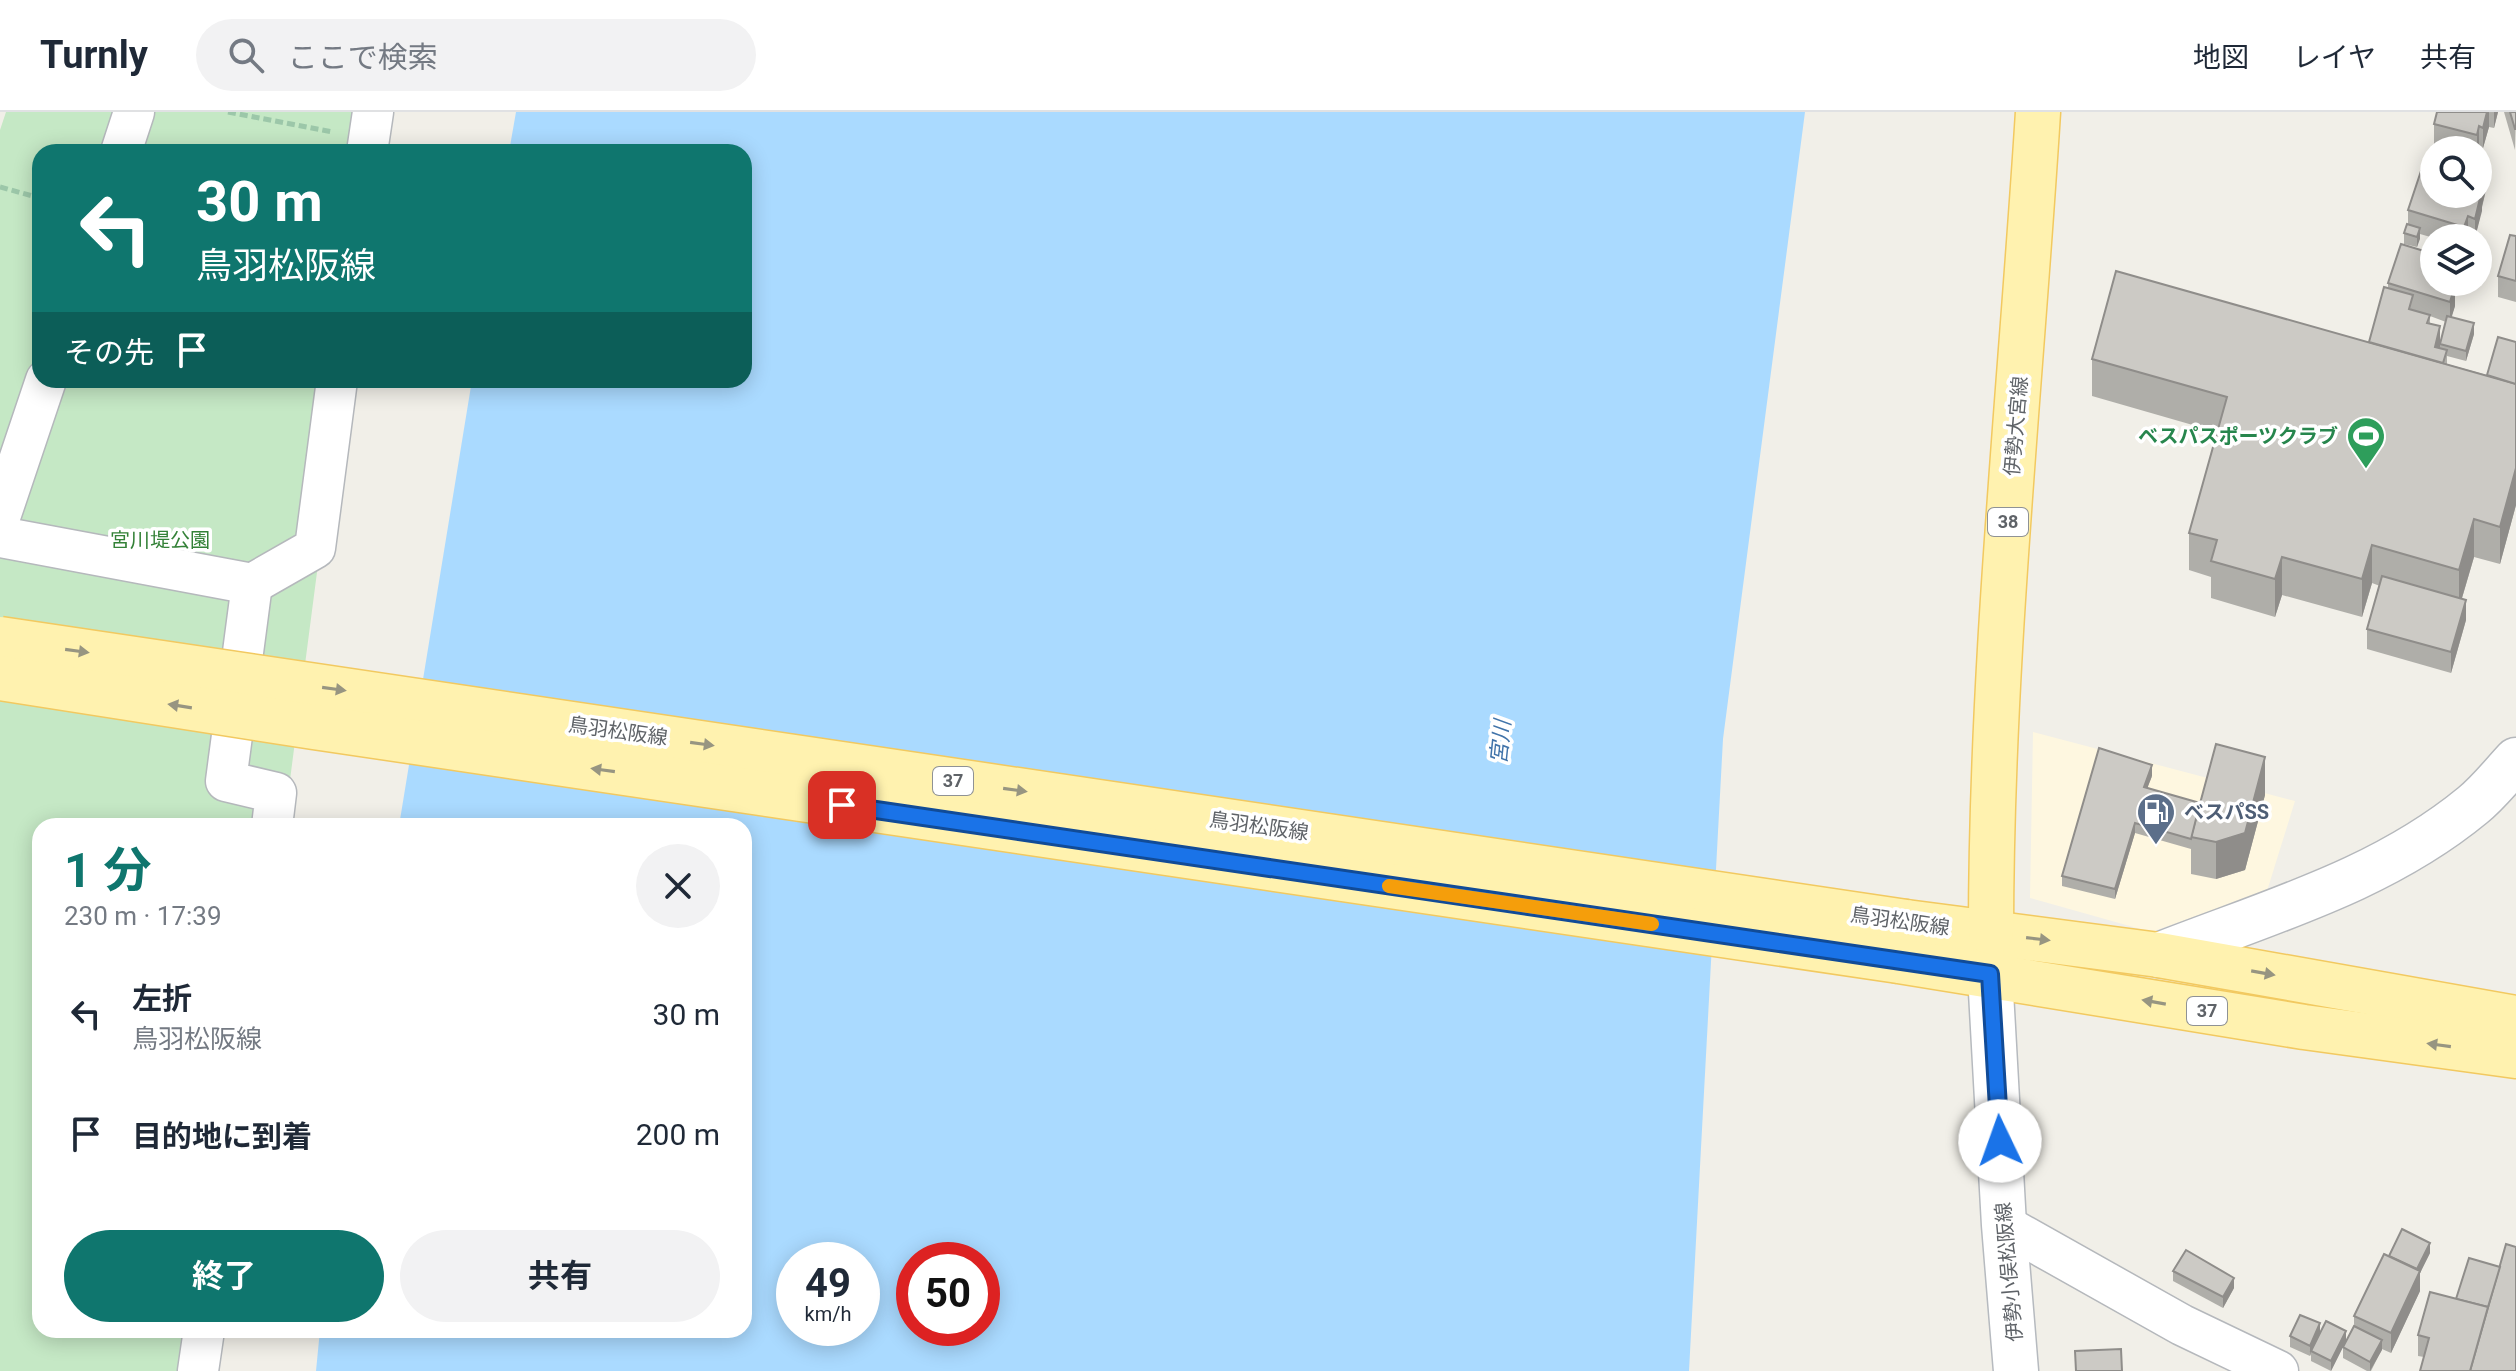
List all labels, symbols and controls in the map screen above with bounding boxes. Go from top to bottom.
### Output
search box [196,19,756,91]
text: Turnly [40,33,148,77]
icon: search [224,33,268,77]
text: ここで検索 [288,40,438,75]
text: 地図 [2193,41,2249,74]
text: レイヤ [2293,41,2376,74]
text: 共有 [2420,41,2476,74]
map controls [2420,136,2492,296]
button: search [2420,136,2492,208]
text: 30 m [196,169,323,235]
icon: left [64,176,168,280]
button: layers [2420,224,2492,296]
text: 鳥羽松阪線 [196,245,376,287]
icon: arrive [170,328,214,372]
text: その先 [64,335,154,370]
street label: 伊勢大宮線 [2000,375,2032,477]
sports icon: ベスパスポーツクラブ [2345,415,2387,470]
place label: ベスパスポーツクラブ [2138,424,2338,448]
road number: 38 [1988,508,2028,536]
park label: 宮川堤公園 [110,528,210,552]
one-way arrow [65,645,90,658]
one-way arrow [322,683,347,696]
one-way arrow [167,699,192,712]
street label: 鳥羽松阪線 [567,712,669,750]
water label: 宮川 [1486,717,1515,765]
one-way arrow [690,738,715,751]
one-way arrow [590,763,615,776]
road number: 37 [933,767,973,795]
pin [808,771,876,839]
icon: arrive [820,783,864,827]
one-way arrow [1003,784,1028,797]
fuel station icon: ベスパSS [2135,791,2177,846]
place label: ベスパSS [2184,800,2269,824]
street label: 鳥羽松阪線 [1208,807,1310,845]
text: 1 分 [64,842,151,899]
button: close [636,844,720,928]
text: 230 m · 17:39 [64,901,222,931]
street label: 鳥羽松阪線 [1849,902,1951,940]
one-way arrow [2026,933,2051,946]
one-way arrow [2251,968,2276,980]
text: 左折 [132,981,192,1016]
icon: left [64,992,108,1036]
one-way arrow [2141,995,2166,1007]
text: 30 m [653,997,720,1032]
road number: 37 [2187,997,2227,1025]
text: 鳥羽松阪線 [132,1024,262,1054]
one-way arrow [2426,1038,2451,1051]
position arrow [1958,1099,2042,1183]
icon: arrive [64,1112,108,1156]
text: 200 m [636,1117,720,1152]
text: 目的地に到着 [132,1119,312,1154]
street label: 伊勢小俣松阪線 [1991,1201,2027,1343]
button: 終了 [64,1230,384,1322]
button: 共有 [400,1230,720,1322]
speed limit sign: 50 [896,1242,1000,1346]
text: 49 [805,1260,851,1307]
text: km/h [805,1302,851,1326]

